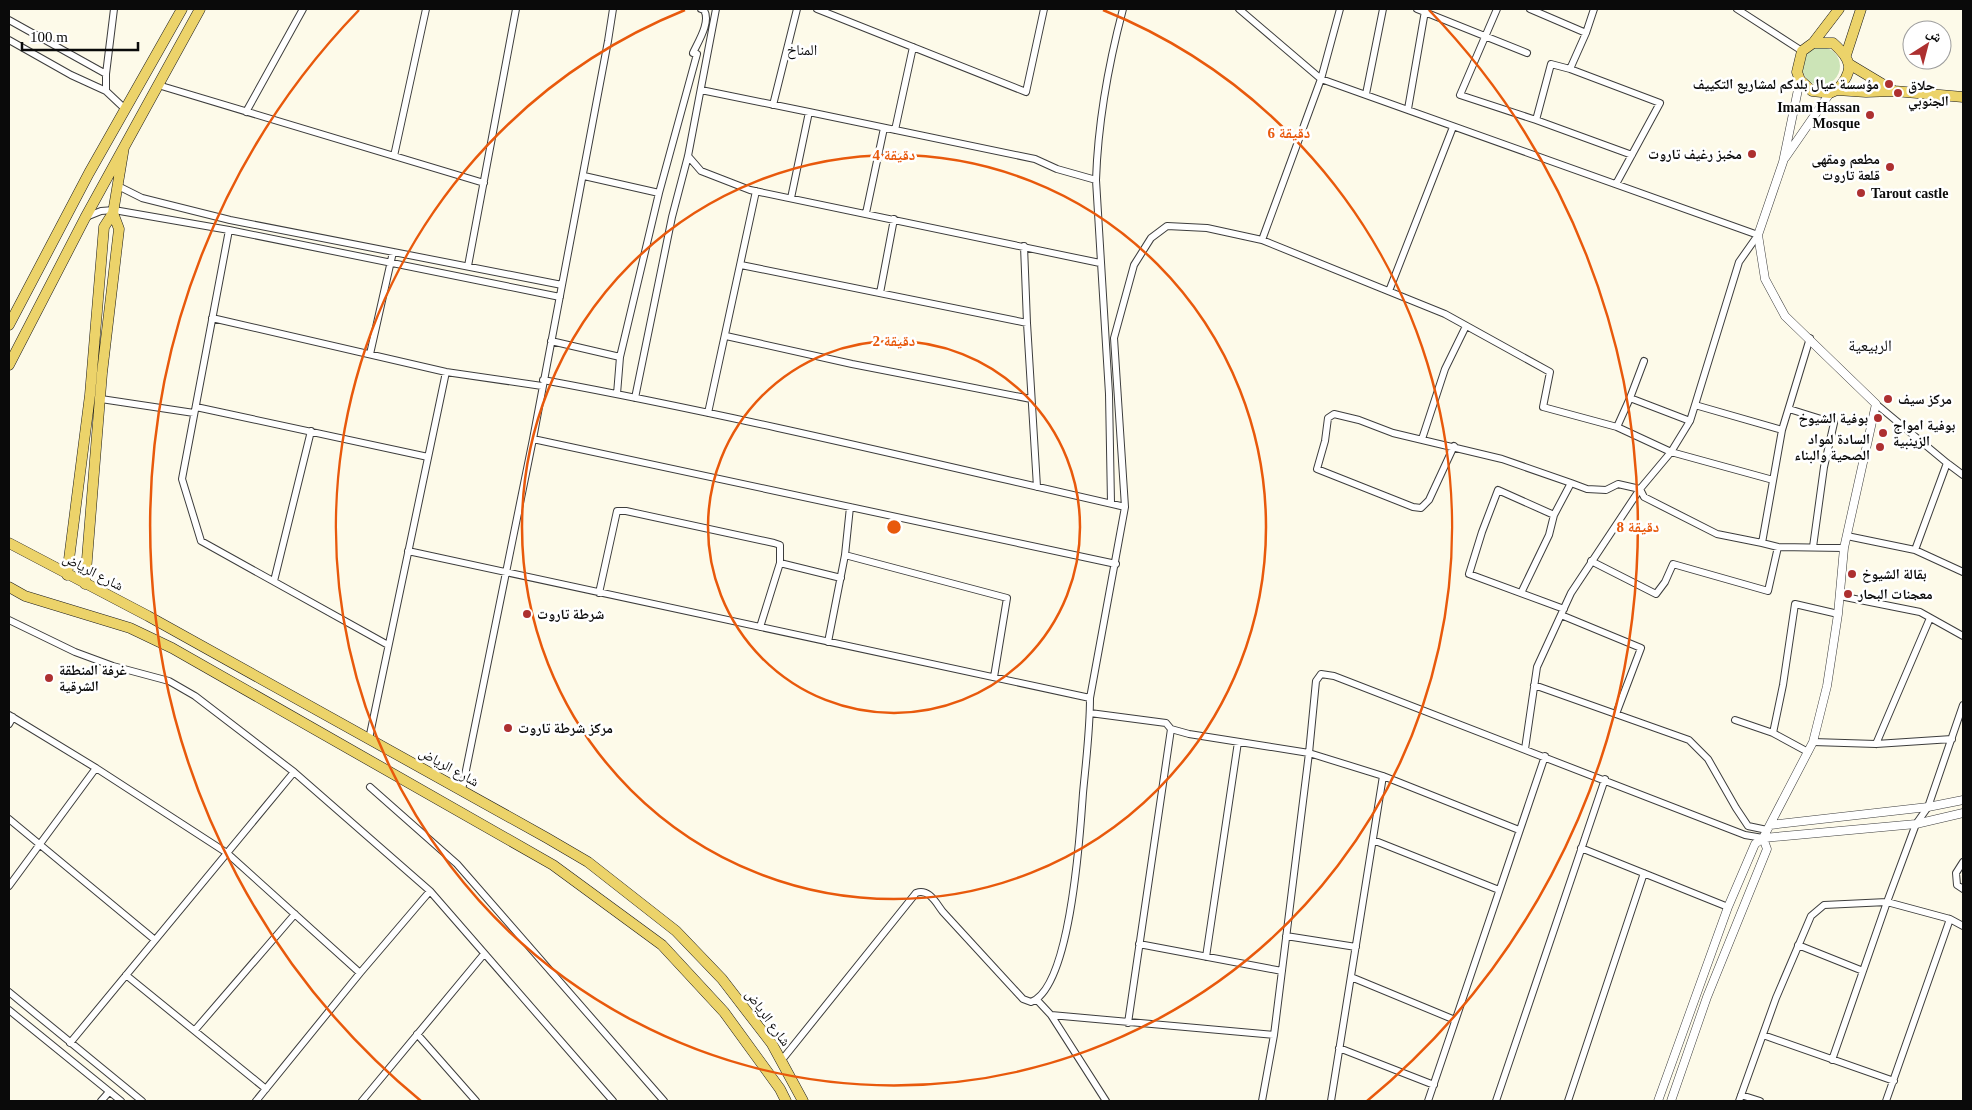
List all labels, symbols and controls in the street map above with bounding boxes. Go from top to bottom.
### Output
scale bar [22,20,139,52]
north arrow [1902,20,1952,70]
text: ش [1923,24,1945,46]
text: 100 m [30,29,68,45]
district label: المناخ [787,42,817,60]
place label: مؤسسة عيال بلدكم لمشاريع التكييف [1693,77,1879,94]
marker: مؤسسة عيال بلدكم لمشاريع التكييف [1883,78,1895,90]
place label: حلاق الجنوبي [1908,78,1949,112]
marker: حلاق الجنوبي [1892,87,1904,99]
place label: Imam Hassan Mosque [1777,100,1860,131]
marker: Imam Hassan Mosque [1864,109,1876,121]
text: 6 دقيقة [1268,125,1310,141]
text: 4 دقيقة [873,147,915,163]
place label: مخبز رغيف تاروت [1648,147,1742,162]
marker: مخبز رغيف تاروت [1746,148,1758,160]
place label: مطعم ومقهى قلعة تاروت [1811,152,1880,183]
marker: مطعم ومقهى قلعة تاروت [1884,161,1896,173]
place label: Tarout castle [1871,186,1948,201]
marker: Tarout castle [1855,187,1867,199]
text: 2 دقيقة [873,333,915,349]
district label: الربيعية [1848,337,1892,355]
place label: مركز سيف [1898,392,1952,407]
marker: مركز سيف [1882,393,1894,405]
place label: بوفية الشيوخ [1798,411,1868,427]
marker: بوفية الشيوخ [1872,412,1884,424]
place label: بوفية امواج الزينبية [1893,418,1955,449]
marker: بوفية امواج الزينبية [1877,427,1889,439]
place label: السادة لمواد الصحية والبناء [1794,432,1870,463]
marker: السادة لمواد الصحية والبناء [1874,441,1886,453]
centre of rings [885,518,903,536]
text: 8 دقيقة [1617,519,1659,535]
street label: شارع الرياض [59,550,126,595]
place label: بقالة الشيوخ [1862,567,1927,583]
marker: بقالة الشيوخ [1846,568,1858,580]
place label: معجنات البحار [1857,587,1933,602]
marker: معجنات البحار [1842,588,1854,600]
place label: شرطة تاروت [537,607,605,622]
marker: شرطة تاروت [521,608,533,620]
place label: غرفة المنطقة الشرقية [59,663,127,694]
marker: غرفة المنطقة الشرقية [43,672,55,684]
place label: مركز شرطة تاروت [518,721,613,736]
marker: مركز شرطة تاروت [502,722,514,734]
street label: شارع الرياض [416,744,481,791]
street label: شارع الرياض [741,987,793,1050]

